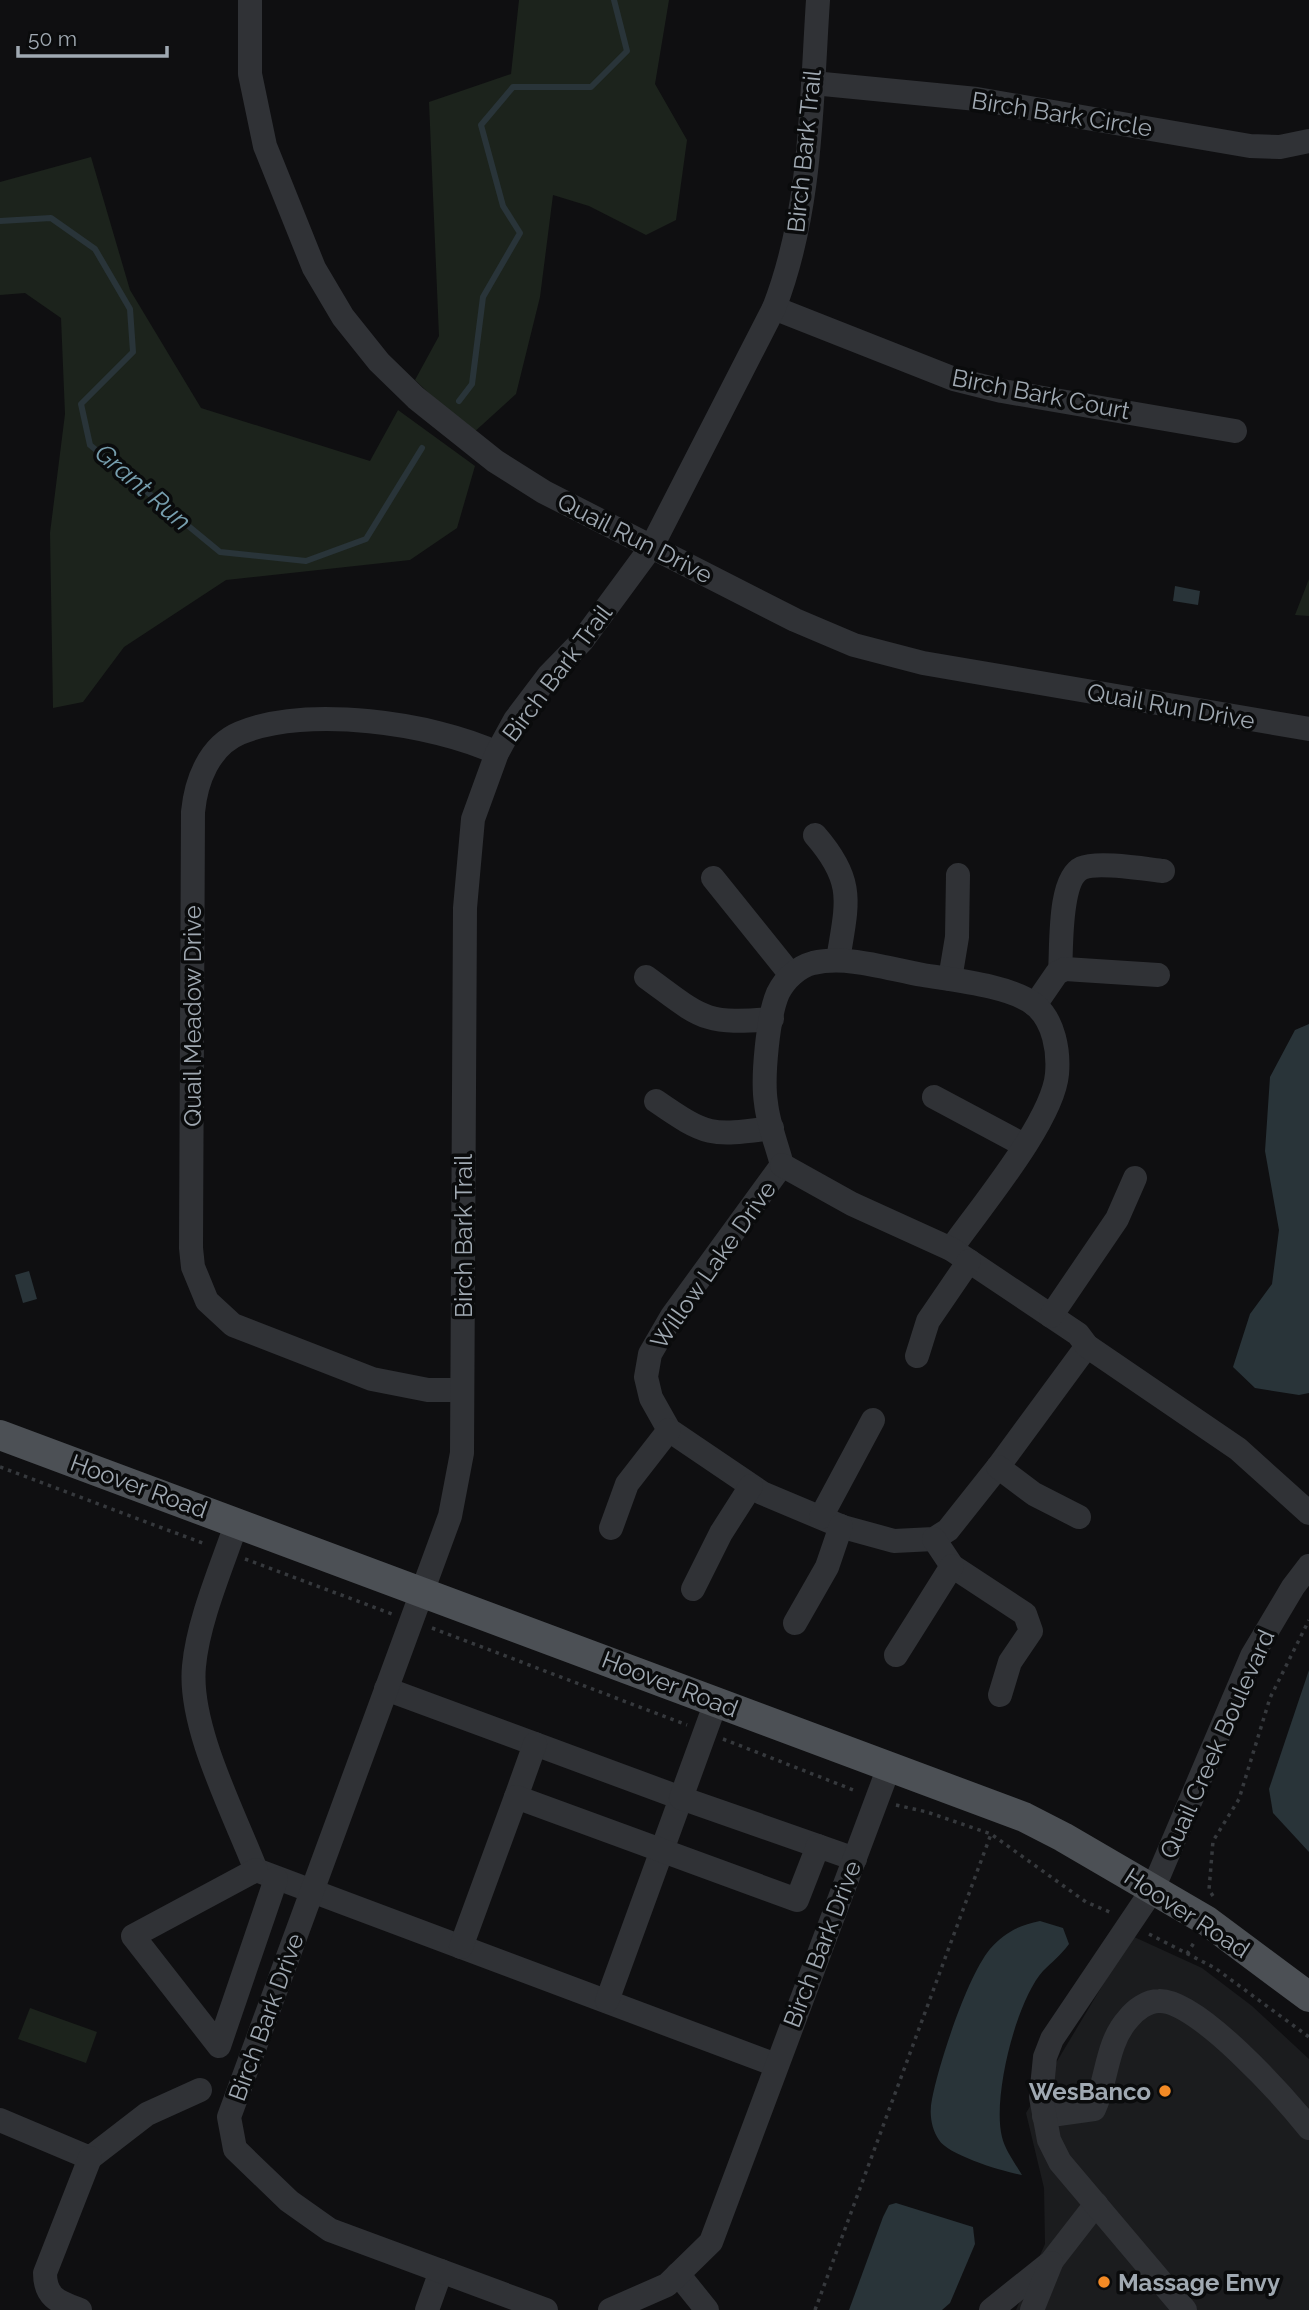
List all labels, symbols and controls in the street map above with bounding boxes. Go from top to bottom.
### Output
scale bar [18,14,166,58]
text: 50 m [28,26,77,51]
street label: Birch Bark Trail [781,68,827,234]
street label: Birch Bark Circle [970,85,1154,143]
street label: Birch Bark Court [950,363,1132,425]
water label: Grant Run [89,437,197,537]
street label: Quail Run Drive [553,487,717,589]
street label: Birch Bark Trail [496,598,618,747]
street label: Quail Run Drive [1085,677,1257,735]
street label: Quail Meadow Drive [178,905,207,1127]
street label: Birch Bark Trail [449,1154,478,1318]
street label: Willow Lake Drive [644,1175,782,1355]
street label: Hoover Road [67,1448,211,1524]
street label: Quail Creek Boulevard [1153,1625,1281,1863]
street label: Hoover Road [598,1645,742,1723]
street label: Birch Bark Drive [777,1857,867,2031]
street label: Hoover Road [1119,1862,1255,1964]
street label: Birch Bark Drive [222,1929,310,2105]
place label: WesBanco [1029,2077,1151,2106]
marker: WesBanco [1157,2083,1173,2099]
place label: Massage Envy [1118,2268,1280,2297]
marker: Massage Envy [1096,2274,1112,2290]

